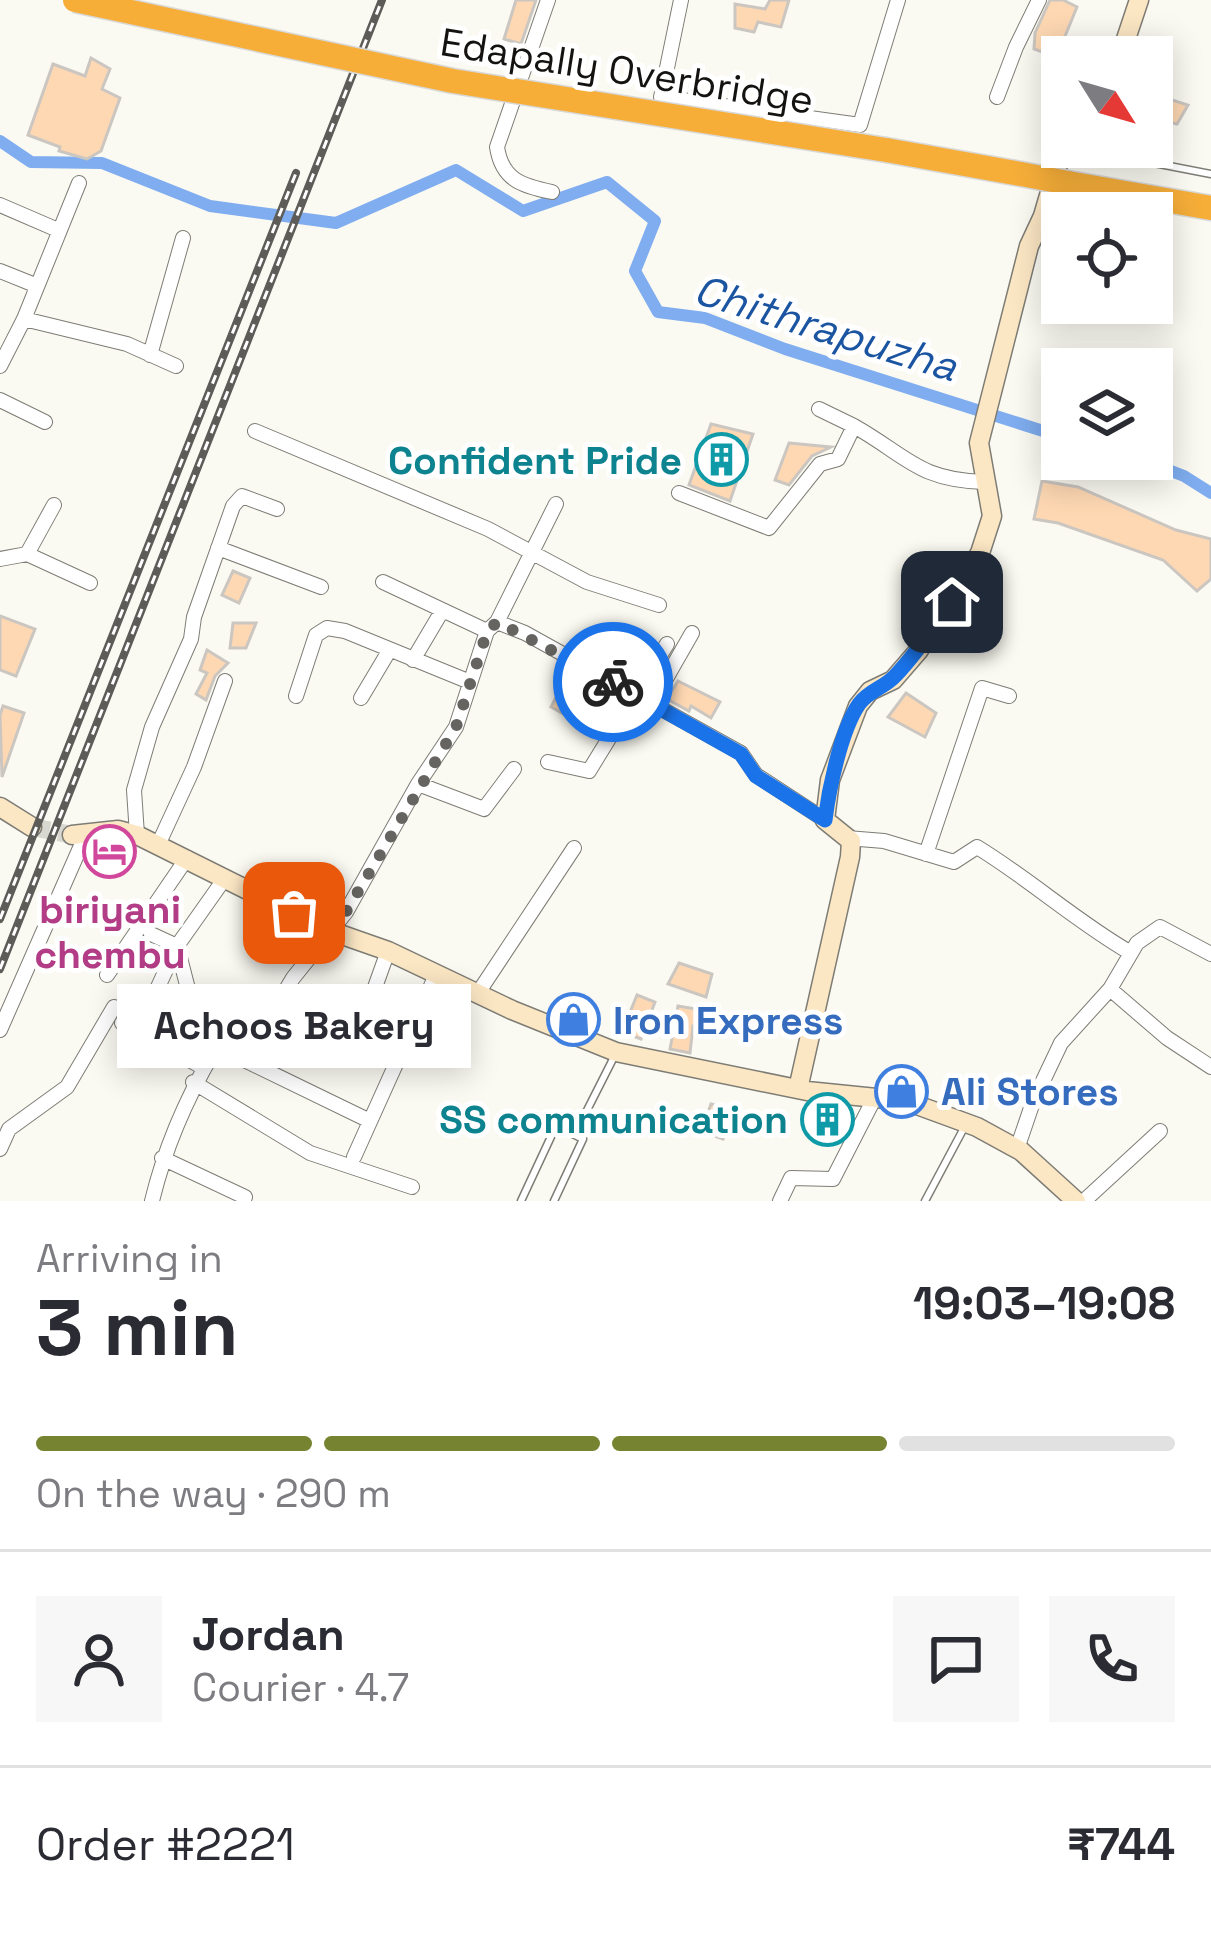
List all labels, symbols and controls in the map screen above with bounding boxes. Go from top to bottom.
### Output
street label: Edapally Overbridge [437,17,817,125]
north arrow [1041,36,1173,168]
map controls [1041,36,1173,480]
button: locate [1041,192,1173,324]
water label: Chithrapuzha [688,263,965,393]
button: layers [1041,348,1173,480]
building icon: Confident Pride [693,432,749,488]
place label: Confident Pride [388,436,682,485]
pin [901,551,1003,653]
icon: home [919,569,985,635]
courier [553,622,673,742]
icon: bike [580,649,646,715]
hotel icon: biriyani chembu [82,824,138,880]
pin [243,862,345,964]
icon: bag [261,880,327,946]
place label: biriyani chembu [34,885,186,979]
callout: Achoos Bakery [117,985,471,1069]
shop icon: Iron Express [546,992,602,1048]
place label: Iron Express [613,996,844,1045]
text: Achoos Bakery [154,1001,434,1050]
shop icon: Ali Stores [874,1063,930,1119]
place label: Ali Stores [941,1067,1119,1116]
building icon: SS communication [799,1091,855,1147]
place label: SS communication [439,1095,788,1144]
text: Arriving in [36,1234,223,1283]
text: 19:03–19:08 [913,1275,1175,1332]
text: 3 min [36,1278,239,1378]
text: On the way · 290 m [36,1469,391,1518]
button: person [36,1596,162,1722]
button: chat [893,1596,1019,1722]
button: phone [1049,1596,1175,1722]
text: Jordan [192,1606,345,1663]
text: Courier · 4.7 [192,1663,409,1712]
text: Order #2221 [36,1816,295,1873]
text: ₹744 [1067,1816,1175,1873]

